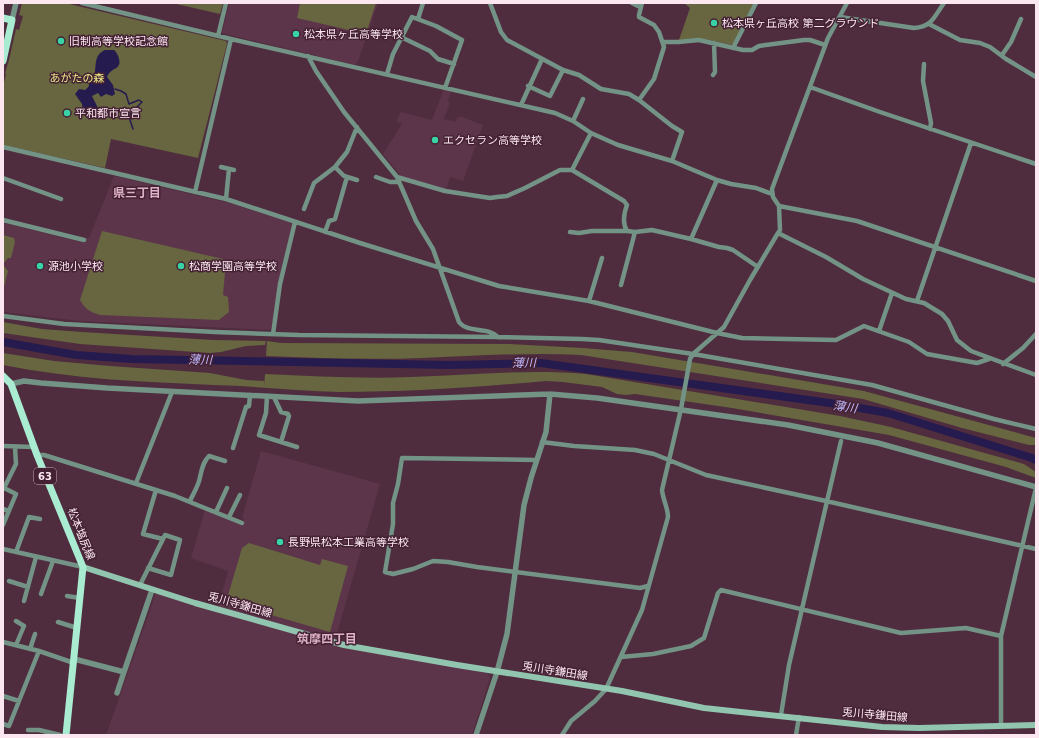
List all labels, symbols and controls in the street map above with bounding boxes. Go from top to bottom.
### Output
place label: 松本県ヶ丘高校 第二グラウンド [722,17,880,30]
marker: 松本県ヶ丘高校 第二グラウンド [709,18,719,28]
place label: 松本県ヶ丘高等学校 [304,28,403,41]
marker: 松本県ヶ丘高等学校 [291,29,301,39]
place label: 旧制高等学校記念館 [69,35,168,48]
marker: 旧制高等学校記念館 [56,36,66,46]
park label: あがたの森 [50,72,105,85]
place label: 平和都市宣言 [75,107,141,120]
marker: 平和都市宣言 [62,108,72,118]
place label: エクセラン高等学校 [443,134,542,147]
marker: エクセラン高等学校 [430,135,440,145]
district label: 県三丁目 [113,186,161,200]
place label: 源池小学校 [48,260,103,273]
place label: 松商学園高等学校 [189,260,277,273]
marker: 源池小学校 [35,261,45,271]
marker: 松商学園高等学校 [176,261,186,271]
water label: 薄川 [188,353,214,367]
water label: 薄川 [512,356,538,370]
water label: 薄川 [832,398,860,416]
road number: 63 [34,468,56,484]
street label: 松本塩尻線 [65,506,97,562]
place label: 長野県松本工業高等学校 [288,536,409,549]
marker: 長野県松本工業高等学校 [275,537,285,547]
street label: 兎川寺鎌田線 [206,590,274,620]
district label: 筑摩四丁目 [297,632,357,646]
street label: 兎川寺鎌田線 [521,659,589,683]
street label: 兎川寺鎌田線 [842,706,908,724]

